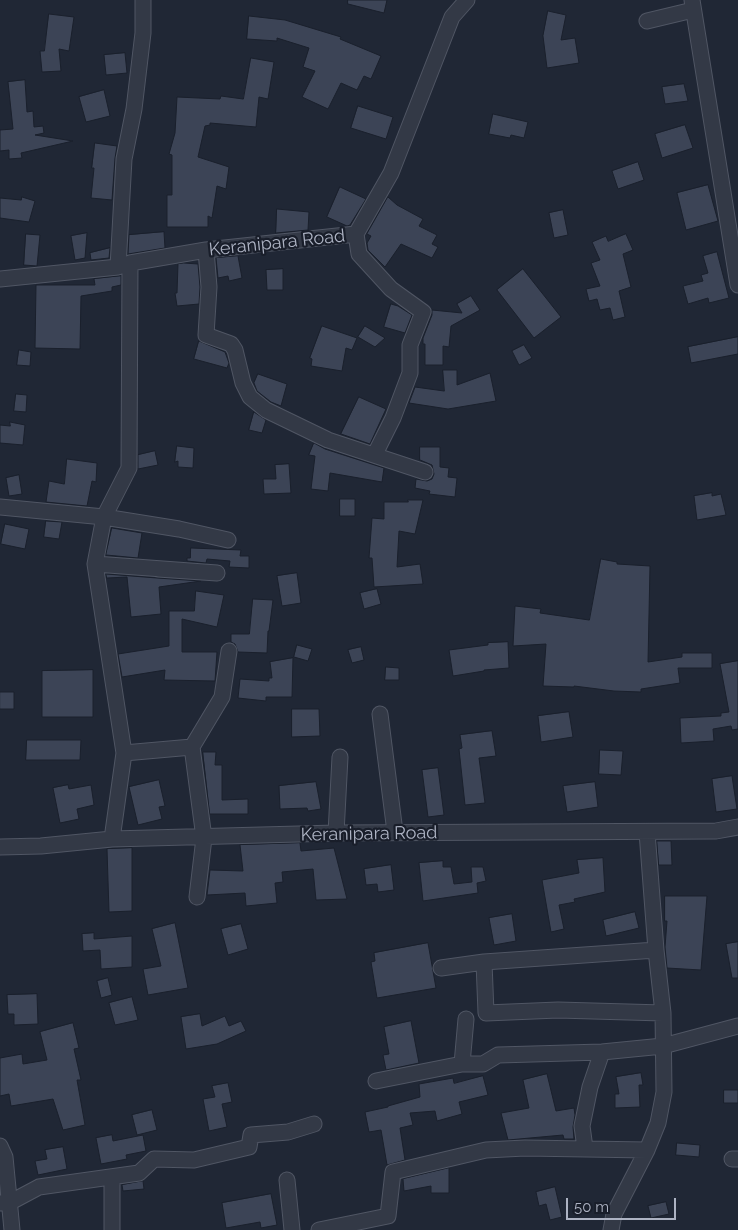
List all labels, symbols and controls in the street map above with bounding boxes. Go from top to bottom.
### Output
street label: Keranipara Road [208,225,346,261]
street label: Keranipara Road [300,822,438,846]
scale bar [568,1188,678,1220]
text: 50 m [574,1198,609,1216]

